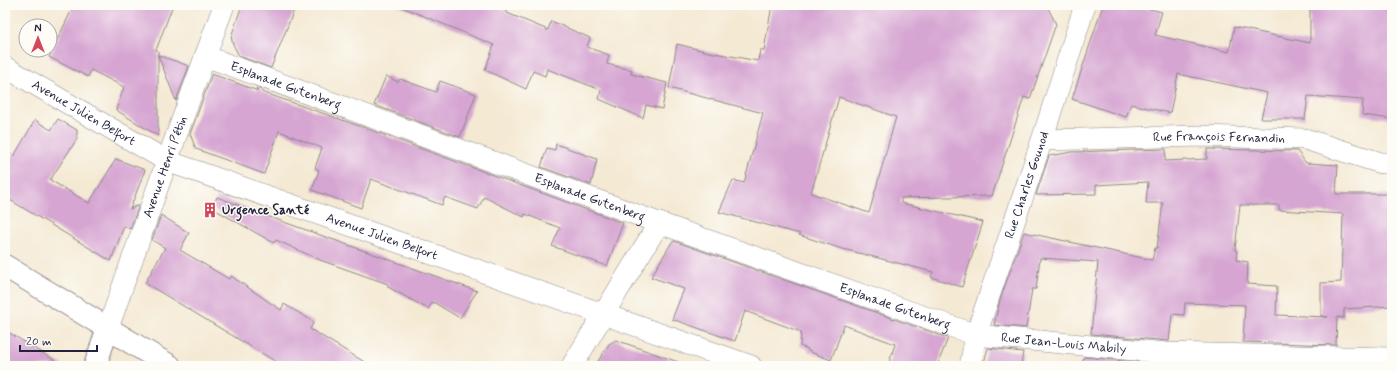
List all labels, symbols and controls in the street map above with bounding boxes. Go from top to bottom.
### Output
north arrow [18,18,58,58]
text: N [34,22,42,36]
street label: Esplanade Gutenberg [228,58,344,116]
street label: Avenue Julien Belfort [29,76,139,149]
street label: Avenue Henri Pétin [139,114,191,220]
street label: Rue François Fernandin [1153,127,1285,147]
street label: Rue Charles Gounod [1001,129,1053,241]
street label: Esplanade Gutenberg [532,169,648,228]
building icon: Urgence Santé [201,201,219,219]
place label: Urgence Santé [222,202,309,222]
street label: Avenue Julien Belfort [324,209,440,264]
street label: Esplanade Gutenberg [837,279,953,336]
scale bar [20,327,97,353]
street label: Rue Jean-Louis Mabily [1000,329,1127,358]
text: 20 m [26,334,52,350]

